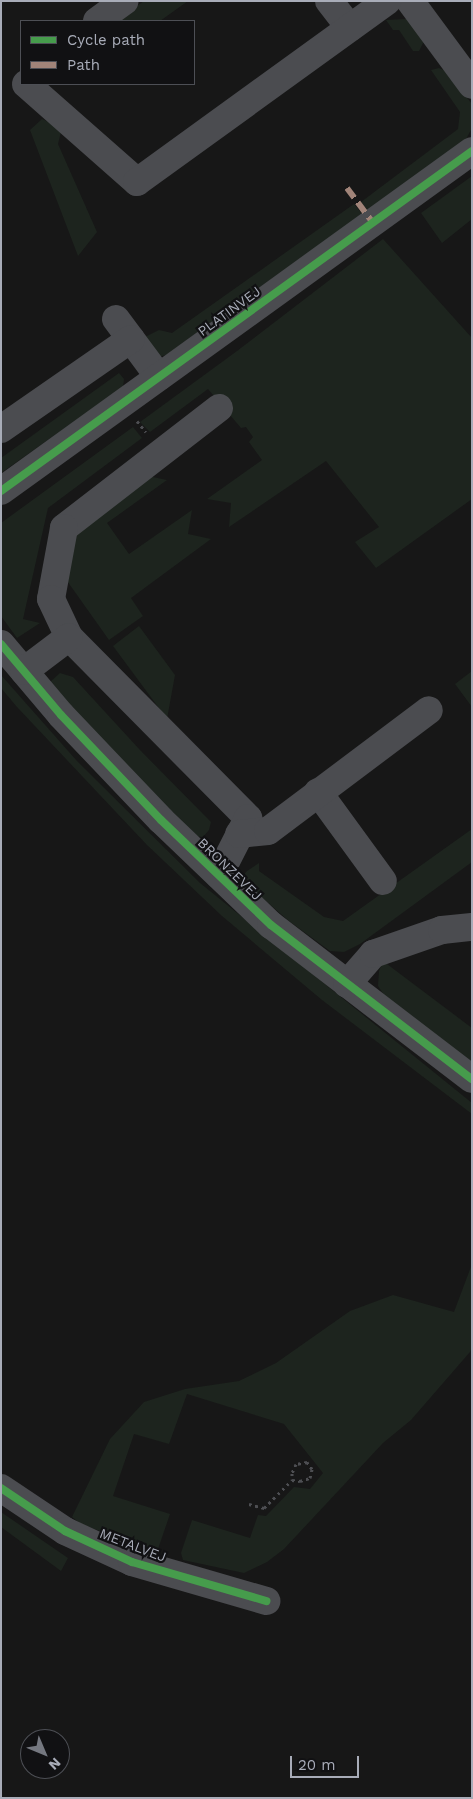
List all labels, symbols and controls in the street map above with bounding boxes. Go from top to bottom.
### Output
legend [20,20,195,85]
text: Cycle path [67,31,145,49]
text: Path [67,56,100,74]
street label: PLATINVEJ [194,283,264,339]
street label: BRONZEVEJ [194,834,266,904]
street label: METALVEJ [97,1525,169,1565]
north arrow [20,1729,70,1779]
scale bar [293,1746,362,1778]
text: N [46,1755,64,1773]
text: 20 m [298,1756,336,1774]

